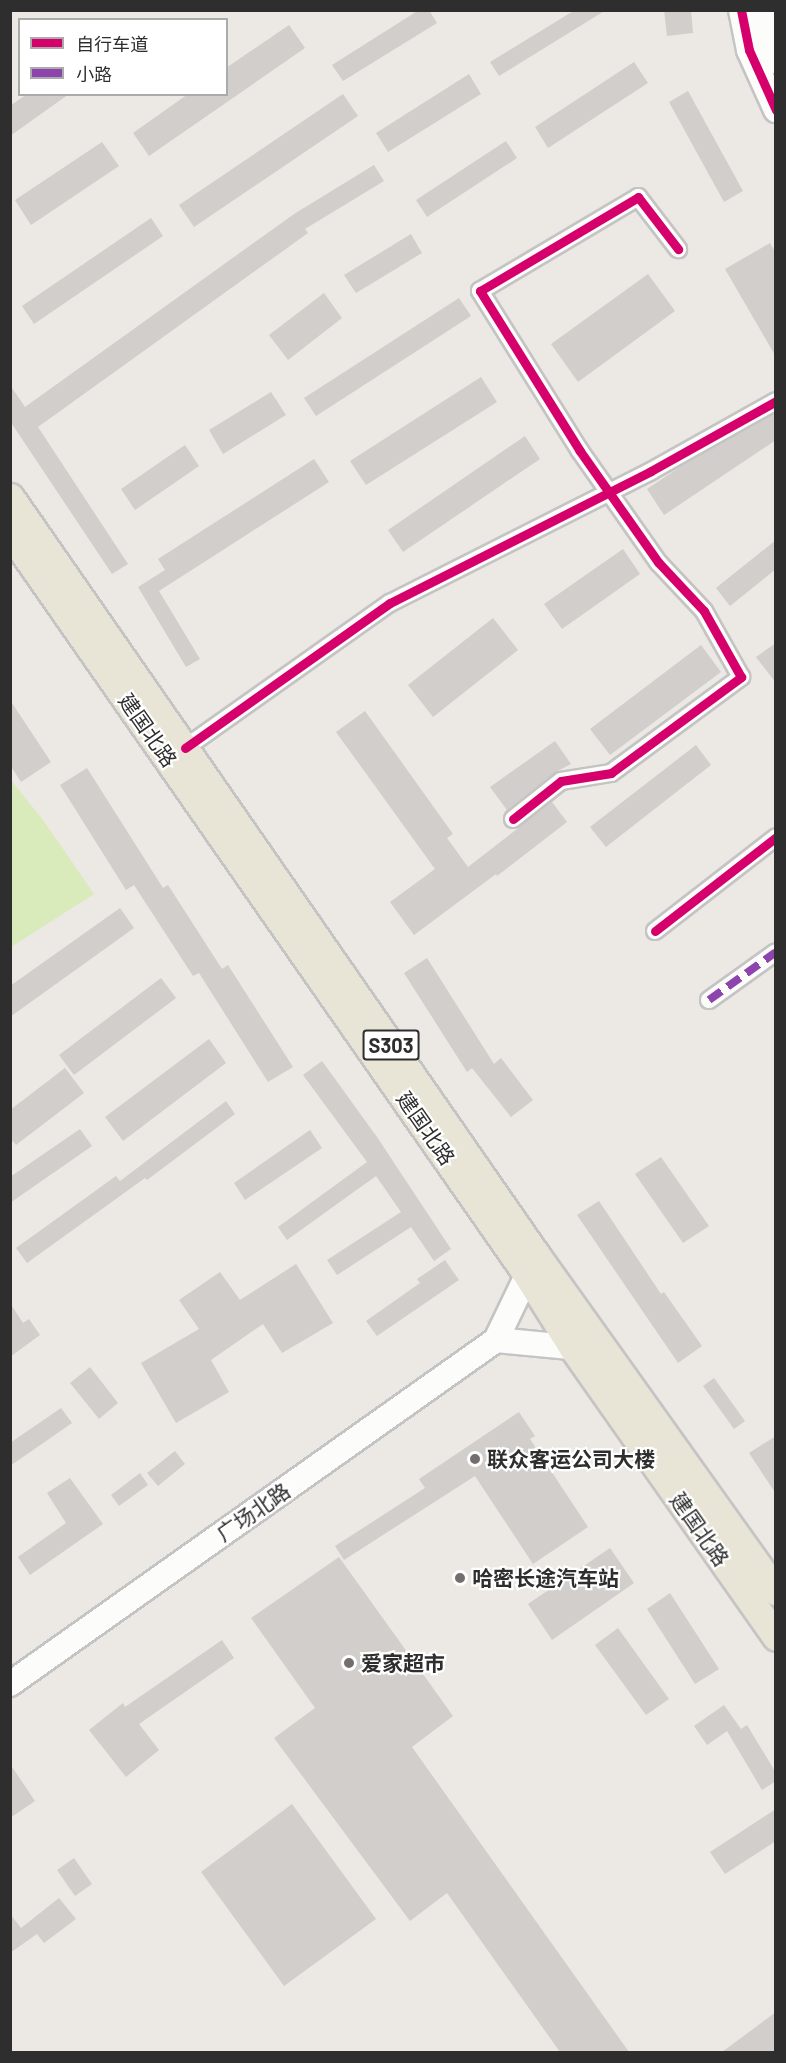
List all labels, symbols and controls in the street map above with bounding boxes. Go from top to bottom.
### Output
legend [18,18,228,96]
text: 自行车道 [76,33,148,55]
text: 小路 [76,63,112,85]
street label: 建国北路 [114,688,182,772]
road number: S303 [362,1028,420,1062]
street label: 建国北路 [392,1086,460,1170]
place label: 联众客运公司大楼 [487,1446,655,1472]
marker: 联众客运公司大楼 [468,1452,482,1466]
street label: 广场北路 [211,1478,295,1546]
street label: 建国北路 [666,1487,734,1571]
place label: 哈密长途汽车站 [472,1565,619,1591]
marker: 哈密长途汽车站 [453,1571,467,1585]
place label: 爱家超市 [361,1650,445,1676]
marker: 爱家超市 [342,1656,356,1670]

